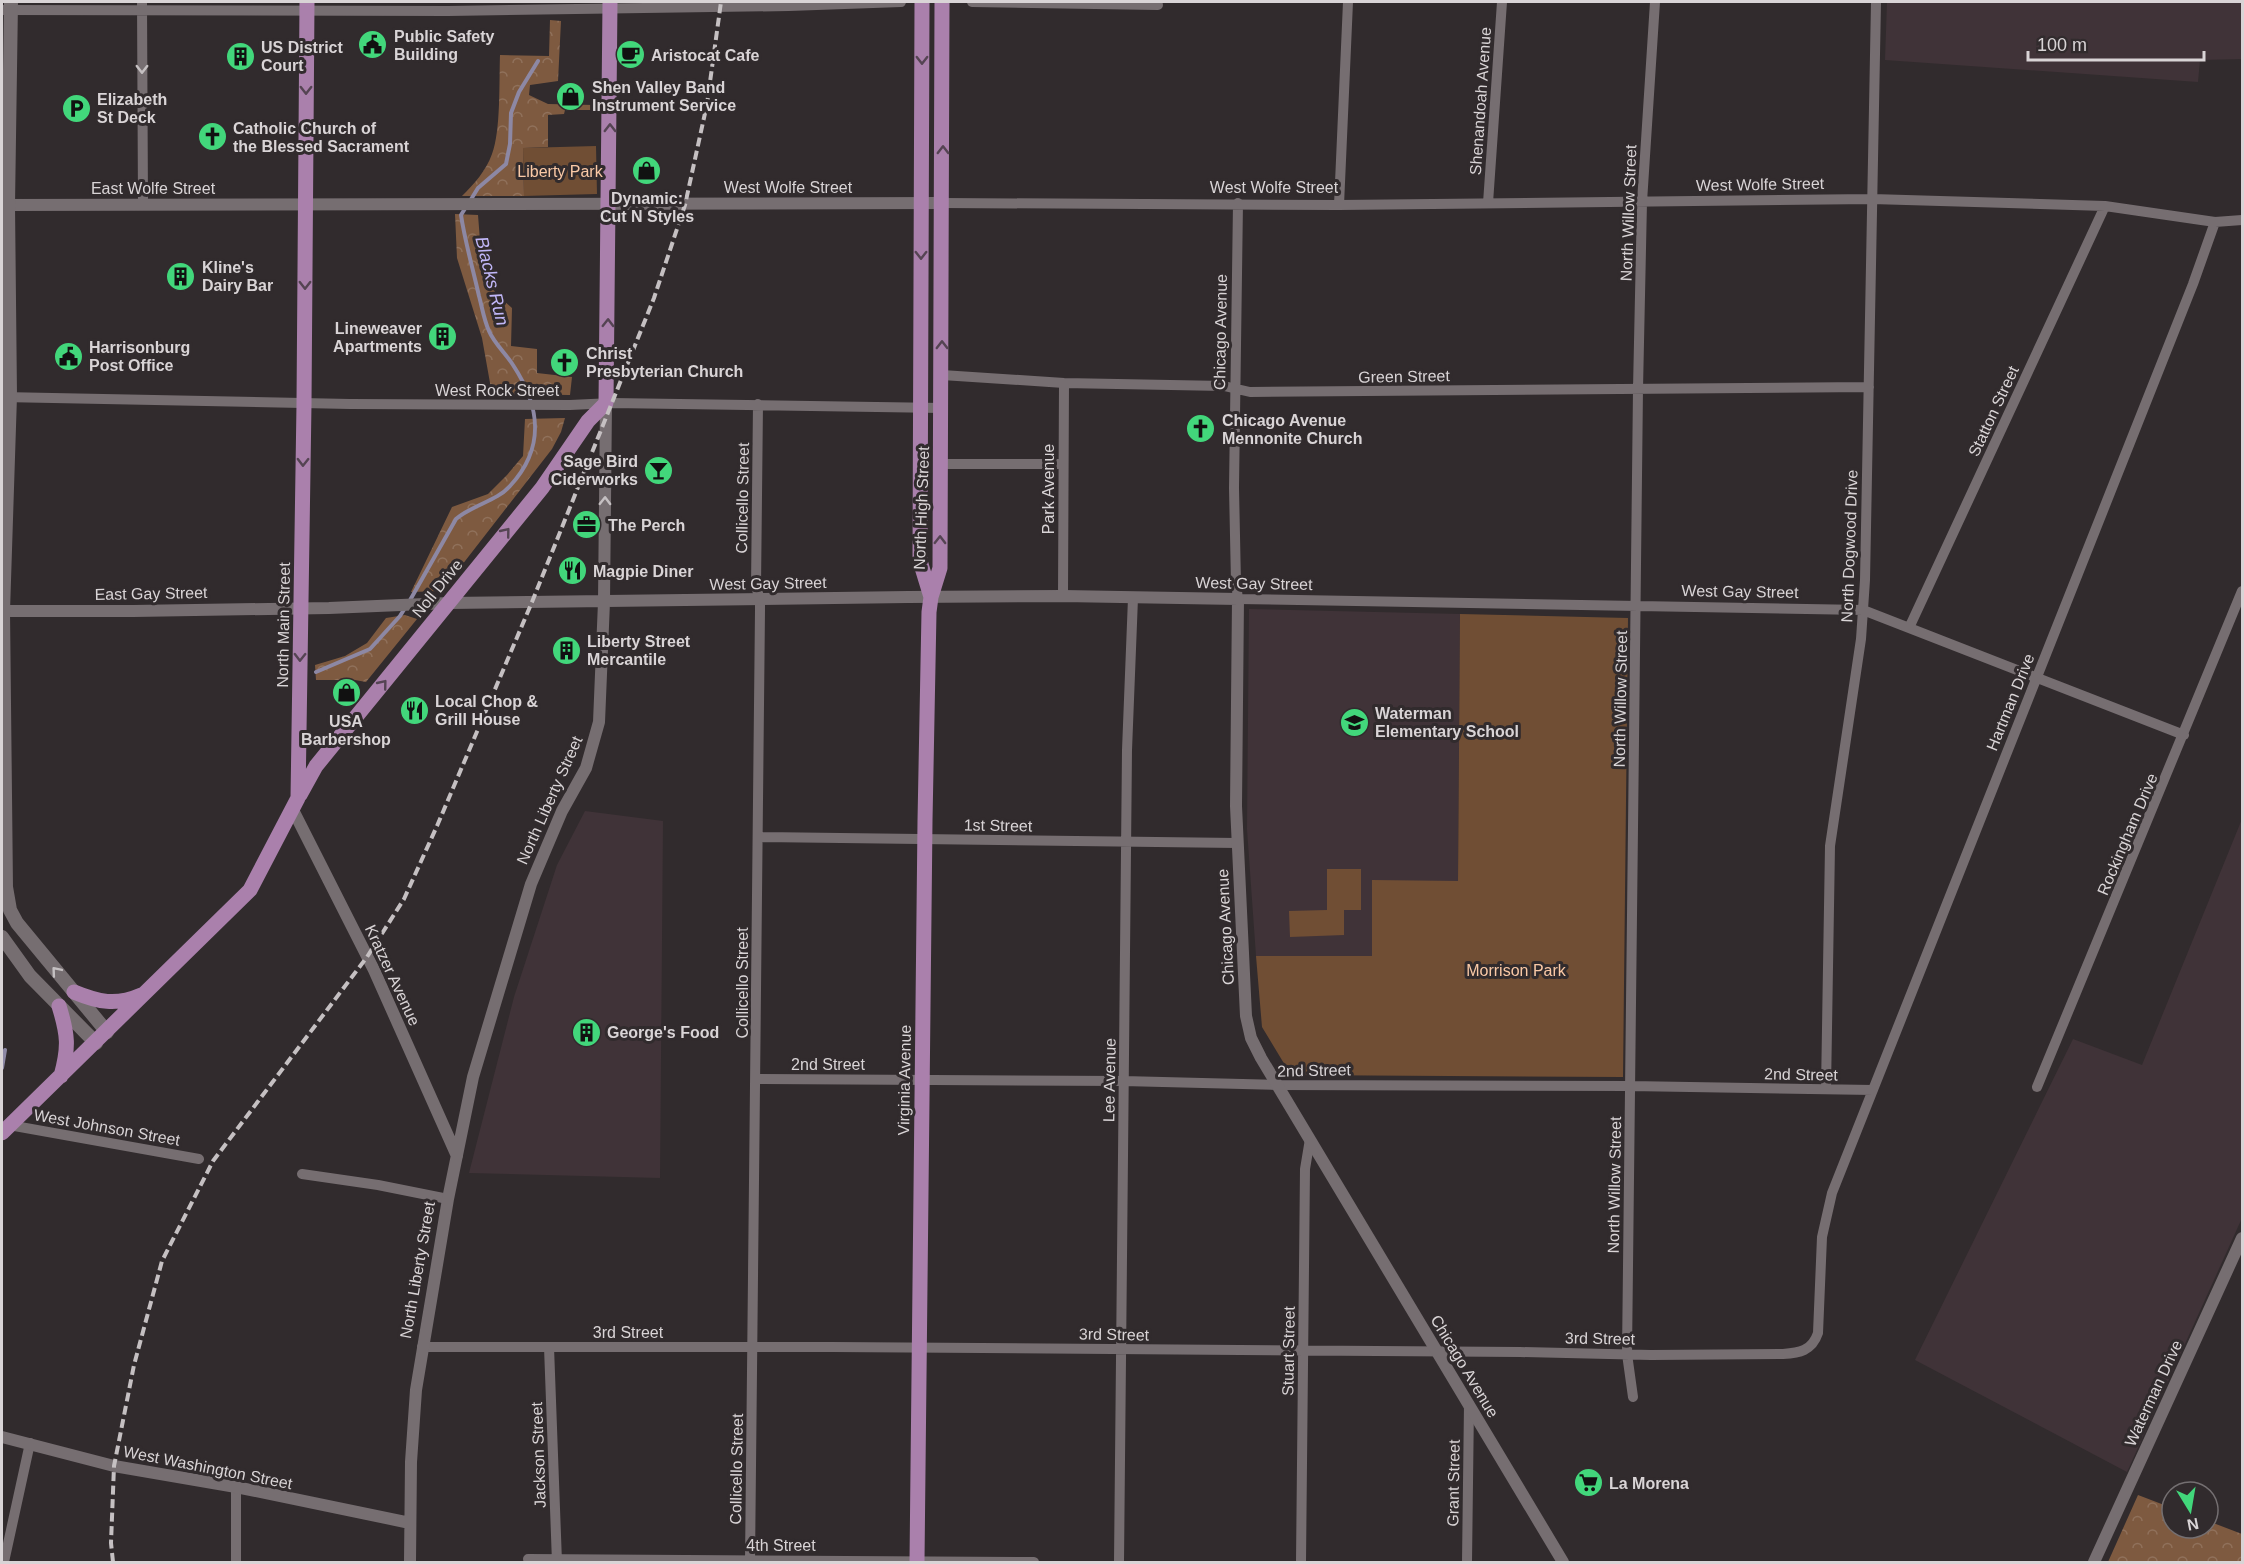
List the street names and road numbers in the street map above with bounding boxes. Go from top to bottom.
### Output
street label: Shenandoah Avenue [1467,26,1494,176]
street label: North Willow Street [1618,144,1639,282]
street label: West Wolfe Street [1696,175,1825,194]
street label: West Wolfe Street [724,179,853,196]
street label: West Wolfe Street [1210,179,1339,196]
street label: East Wolfe Street [91,180,216,197]
street label: Chicago Avenue [1211,274,1230,390]
street label: Statton Street [1965,363,2022,459]
street label: Green Street [1358,367,1451,386]
street label: West Rock Street [435,382,560,399]
street label: Collicello Street [733,442,752,554]
street label: Park Avenue [1040,444,1057,534]
street label: North High Street [911,445,932,570]
street label: North Dogwood Drive [1838,469,1861,623]
street label: Noll Drive [409,556,466,621]
street label: North Main Street [274,562,293,688]
street label: West Gay Street [709,574,827,593]
street label: West Gay Street [1195,574,1313,593]
street label: West Gay Street [1681,582,1799,601]
street label: East Gay Street [94,584,208,603]
street label: North Willow Street [1611,630,1630,768]
street label: Hartman Drive [1983,651,2038,753]
street label: North Liberty Street [513,733,586,867]
street label: Rockingham Drive [2094,771,2161,898]
street label: 1st Street [964,816,1033,835]
street label: Chicago Avenue [1214,868,1237,985]
street label: Kratzer Avenue [362,922,423,1028]
street label: Collicello Street [734,927,751,1039]
street label: Virginia Avenue [895,1024,914,1135]
street label: Lee Avenue [1100,1038,1119,1122]
street label: 2nd Street [791,1056,865,1073]
street label: 2nd Street [1277,1061,1352,1080]
street label: 2nd Street [1764,1065,1839,1084]
street label: West Johnson Street [32,1106,182,1149]
street label: North Willow Street [1605,1116,1624,1254]
street label: North Liberty Street [397,1200,438,1340]
street label: Stuart Street [1279,1305,1298,1396]
street label: Chicago Avenue [1427,1312,1502,1421]
street label: 3rd Street [593,1324,664,1341]
street label: 3rd Street [1079,1325,1150,1344]
street label: 3rd Street [1565,1329,1636,1348]
street label: Waterman Drive [2121,1337,2185,1449]
street label: Jackson Street [528,1401,549,1508]
street label: Collicello Street [727,1413,746,1525]
street label: Grant Street [1444,1439,1463,1527]
street label: West Washington Street [122,1443,294,1492]
street label: 4th Street [746,1537,816,1554]

